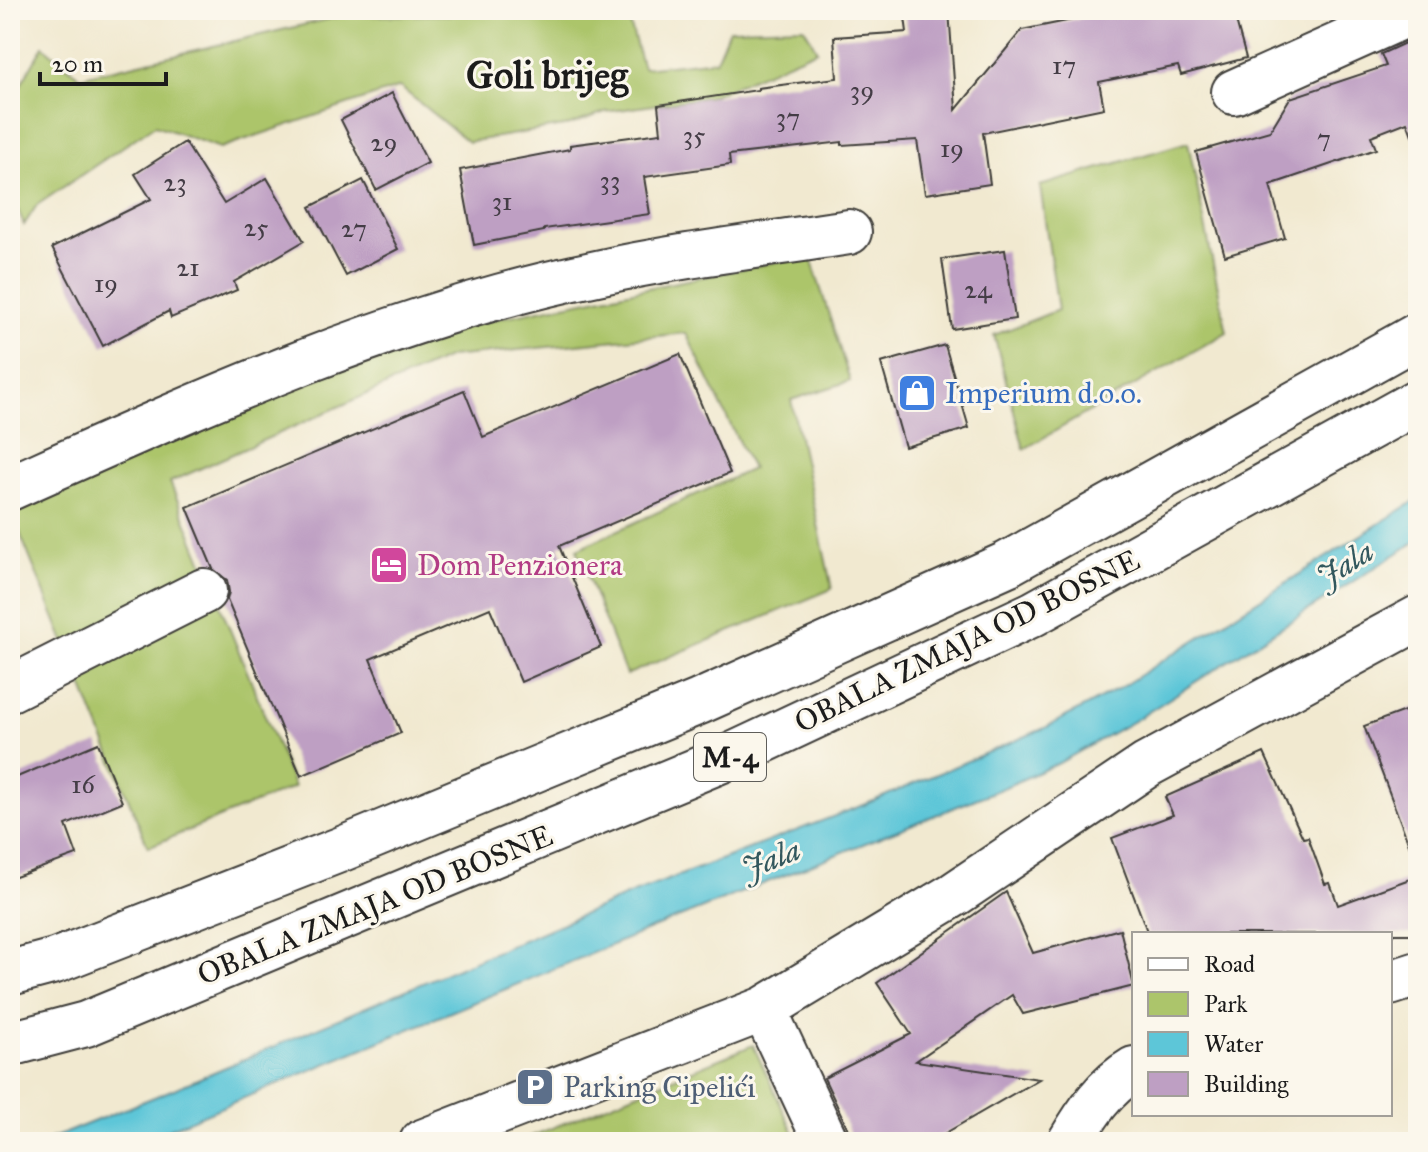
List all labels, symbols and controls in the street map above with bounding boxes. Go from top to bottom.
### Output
scale bar [40,36,166,86]
text: 20 m [52,49,103,79]
house number: 17 [1052,49,1076,81]
district label: Goli brijeg [466,52,629,98]
house number: 39 [850,74,874,106]
house number: 37 [776,101,800,133]
house number: 35 [683,119,705,151]
house number: 7 [1317,122,1331,154]
house number: 29 [371,126,397,158]
house number: 19 [940,132,964,164]
house number: 33 [600,164,620,196]
house number: 23 [163,166,187,198]
house number: 31 [492,185,512,217]
house number: 25 [244,211,268,243]
house number: 27 [341,212,367,244]
house number: 21 [176,251,200,283]
house number: 19 [94,267,118,299]
house number: 24 [964,273,992,305]
shop icon: Imperium d.o.o. [896,372,938,414]
place label: Imperium d.o.o. [945,375,1142,411]
water label: Jala [1308,532,1381,597]
street label: OBALA ZMAJA OD BOSNE [789,542,1145,740]
hotel icon: Dom Penzionera [368,544,410,586]
place label: Dom Penzionera [417,547,623,583]
road number: M-4 [694,733,766,781]
house number: 16 [71,768,95,800]
street label: OBALA ZMAJA OD BOSNE [192,817,558,993]
water label: Jala [734,830,806,889]
legend [1132,932,1392,1116]
text: Road [1204,949,1255,979]
text: Park [1204,989,1248,1019]
text: Water [1204,1029,1263,1059]
parking icon: Parking Cipelići [514,1066,556,1108]
place label: Parking Cipelići [563,1069,756,1105]
text: Building [1204,1069,1289,1099]

